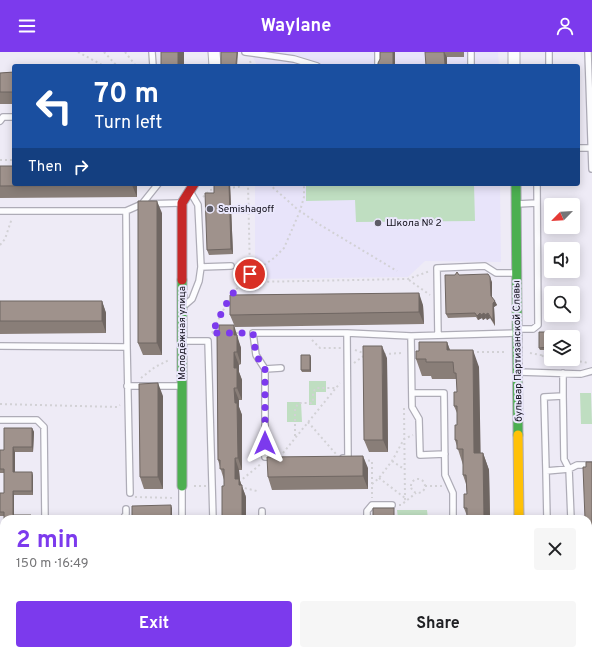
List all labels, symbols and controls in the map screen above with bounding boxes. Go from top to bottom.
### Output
icon: menu [16,15,38,37]
text: Waylane [261,15,331,38]
icon: person [554,15,576,37]
text: 70 m [94,77,159,113]
icon: left [28,80,80,132]
text: Turn left [94,112,162,135]
icon: right [70,156,92,178]
text: Then [28,158,62,177]
north arrow [544,198,580,234]
map controls [544,198,580,366]
place label: Semishagoff [218,203,274,216]
marker: Semishagoff [205,204,215,214]
place label: Школа № 2 [386,217,442,230]
marker: Школа № 2 [373,218,383,228]
button: sound [544,242,580,278]
pin [233,257,267,291]
icon: arrive [239,263,261,285]
street label: бульвар Партизанской Славы [510,280,526,422]
street label: Молодёжная улица [176,286,189,380]
button: search [544,286,580,322]
button: layers [544,330,580,366]
position arrow [244,422,286,464]
text: 2 min [16,526,79,556]
button: close [534,528,576,570]
text: 150 m · 16:49 [16,556,89,572]
button: Exit [16,601,292,647]
button: Share [300,601,576,647]

